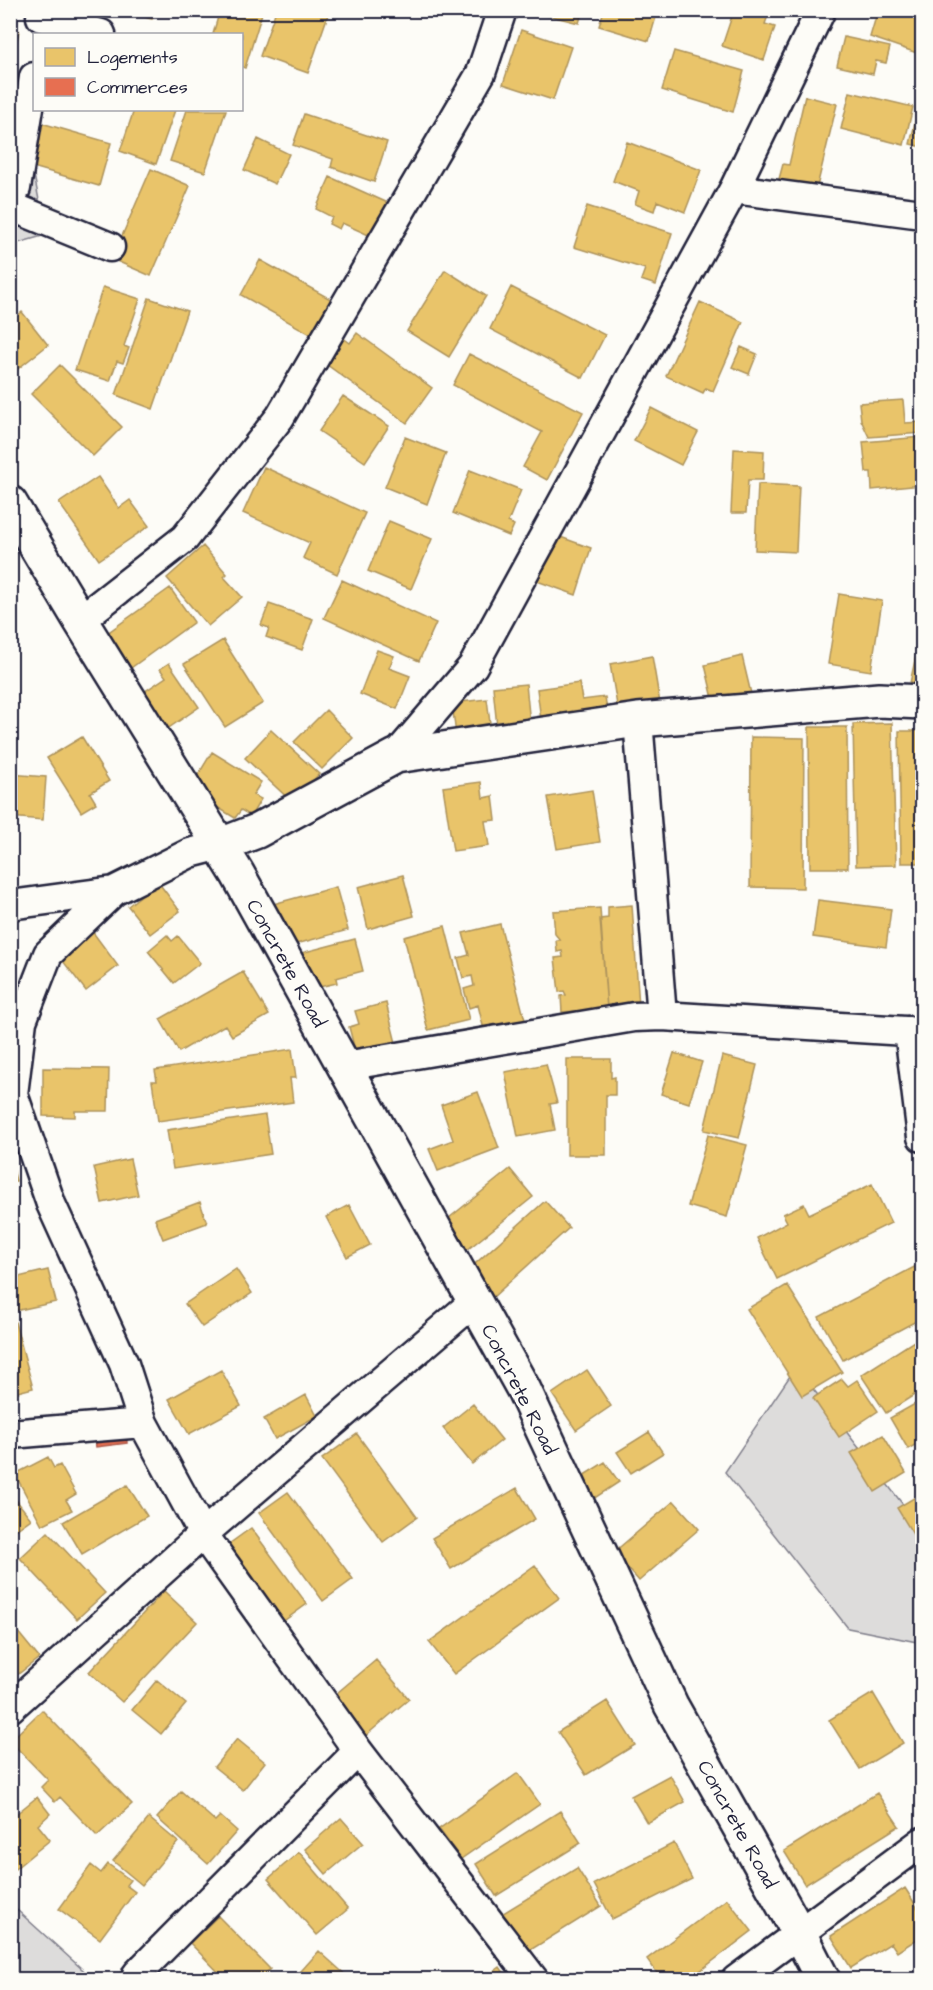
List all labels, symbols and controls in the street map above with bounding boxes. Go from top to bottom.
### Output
legend [33,33,243,111]
text: Logements [87,45,178,71]
text: Commerces [87,75,188,100]
street label: Concrete Road [239,894,333,1033]
street label: Concrete Road [474,1319,564,1459]
street label: Concrete Road [690,1755,784,1894]

